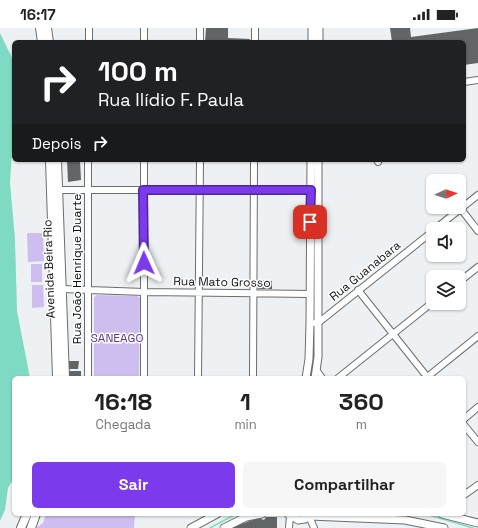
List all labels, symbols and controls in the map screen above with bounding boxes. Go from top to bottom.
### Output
text: 16:17 [20,5,56,24]
text: 100 m [98,53,178,89]
icon: right [32,56,84,108]
text: Rua Ilídio F. Paula [98,88,244,111]
icon: right [89,132,111,154]
text: Depois [32,134,81,153]
north arrow [426,174,466,214]
map controls [426,174,466,310]
street label: Rua João Henrique Duarte [69,194,85,344]
pin [293,205,327,239]
icon: arrive [299,211,321,233]
street label: Avenida Beira Rio [39,219,59,319]
button: sound [426,222,466,262]
street label: Rua Guanabara [326,237,404,305]
position arrow [123,242,165,284]
button: layers [426,270,466,310]
street label: Rua Mato Grosso [173,273,271,291]
park label: SANEAGO [91,330,144,346]
text: 16:18 [94,386,152,417]
text: 1 [240,386,251,417]
text: 360 [339,386,384,417]
text: Chegada [95,416,151,433]
text: min [234,416,257,433]
text: m [356,416,367,433]
button: Sair [32,462,235,508]
button: Compartilhar [243,462,446,508]

